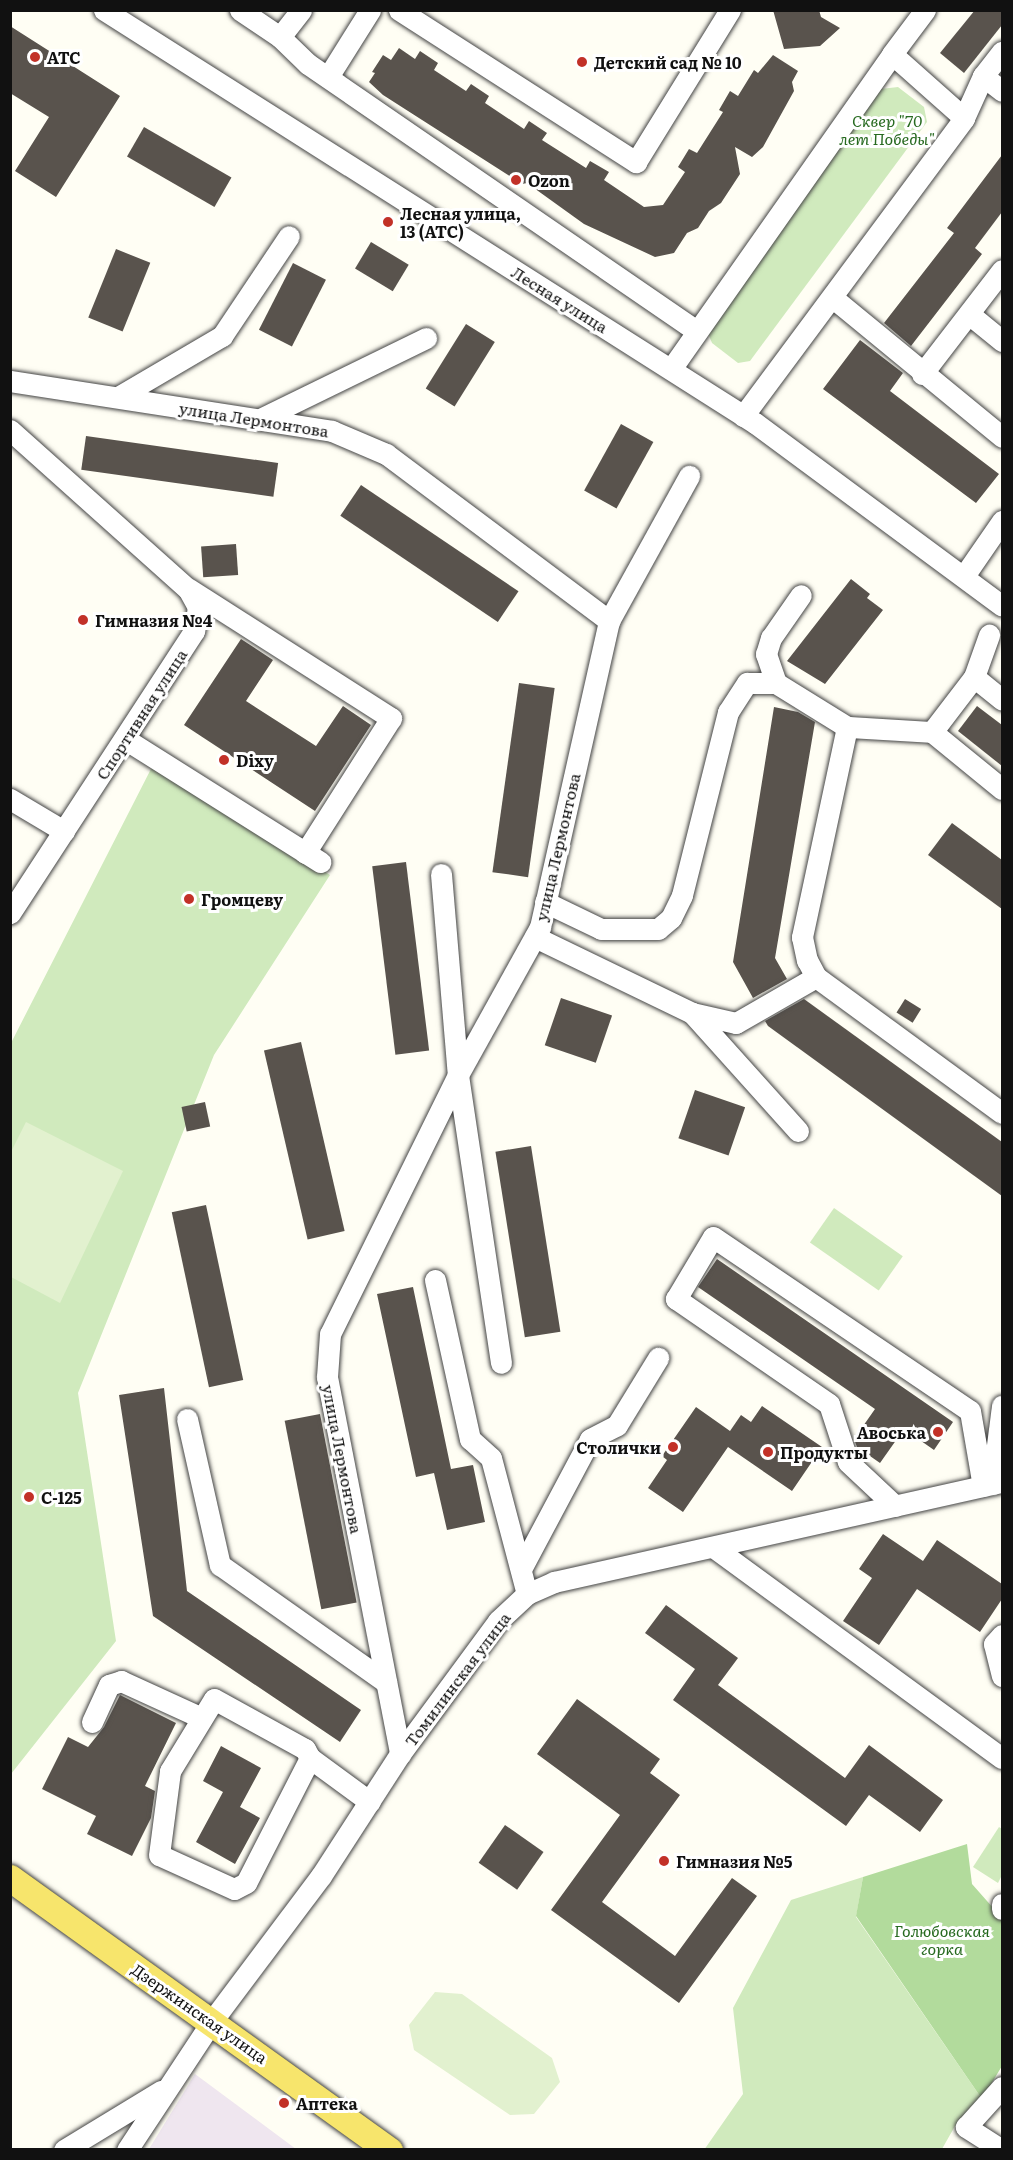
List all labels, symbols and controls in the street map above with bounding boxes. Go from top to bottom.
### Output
place label: АТС [47,47,81,67]
marker: АТС [28,50,42,64]
place label: Детский сад № 10 [594,52,742,72]
marker: Детский сад № 10 [575,55,589,69]
park label: Сквер "70 лет Победы" [839,110,935,148]
place label: Ozon [528,170,570,190]
marker: Ozon [509,173,523,187]
place label: Лесная улица, 13 (АТС) [400,203,521,241]
marker: Лесная улица, 13 (АТС) [381,215,395,229]
street label: Лесная улица [508,262,612,336]
street label: улица Лермонтова [178,398,330,440]
place label: Гимназия №4 [95,610,212,630]
marker: Гимназия №4 [76,613,90,627]
street label: Спортивная улица [92,645,190,783]
place label: Dixy [236,750,274,770]
marker: Dixy [217,753,231,767]
street label: улица Лермонтова [531,771,583,923]
place label: Громцеву [201,889,283,909]
marker: Громцеву [182,892,196,906]
street label: улица Лермонтова [319,1383,367,1535]
place label: Авоська [857,1422,926,1442]
marker: Авоська [931,1425,945,1439]
place label: Столички [576,1437,661,1457]
marker: Столички [666,1440,680,1454]
place label: Продукты [780,1442,868,1462]
marker: Продукты [761,1445,775,1459]
place label: С-125 [41,1487,82,1507]
marker: С-125 [22,1490,36,1504]
street label: Томилинская улица [400,1608,514,1750]
place label: Гимназия №5 [676,1851,792,1871]
marker: Гимназия №5 [657,1854,671,1868]
park label: Голюбовская горка [894,1920,990,1958]
street label: Дзержинская улица [129,1959,271,2067]
place label: Аптека [296,2093,358,2113]
marker: Аптека [277,2096,291,2110]

